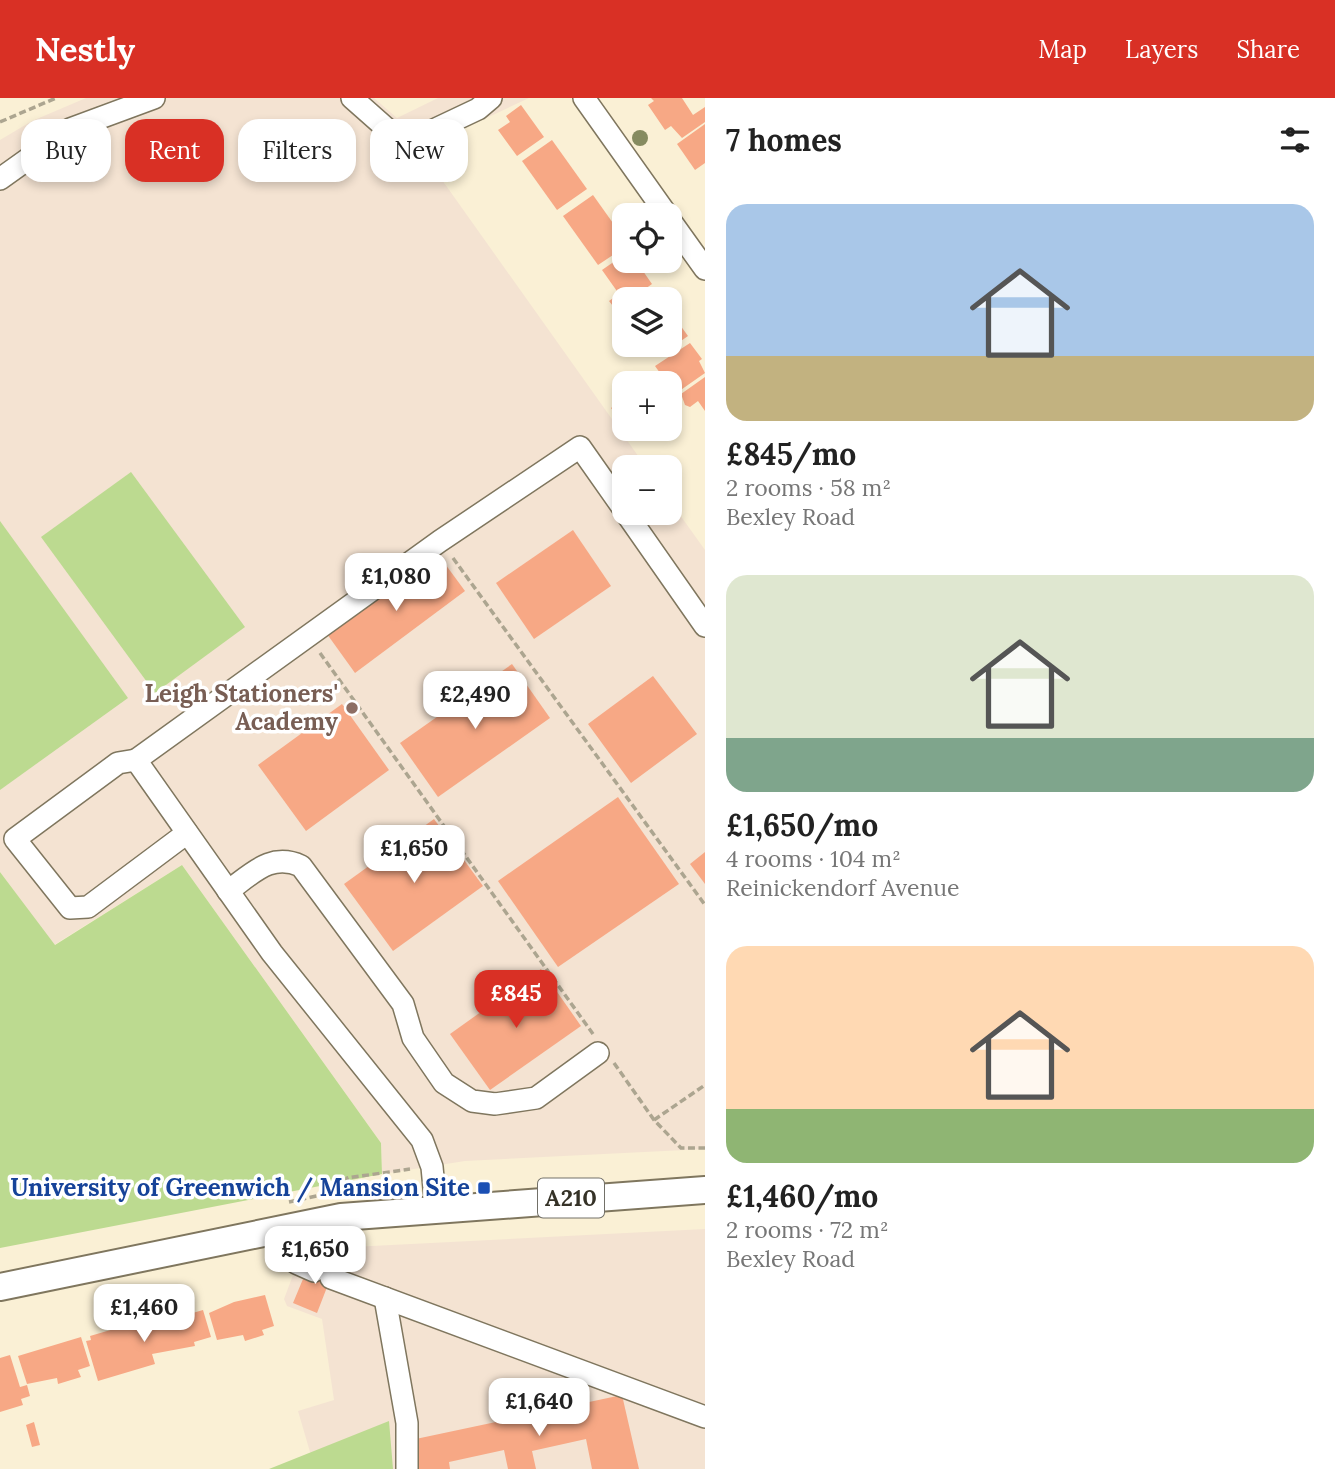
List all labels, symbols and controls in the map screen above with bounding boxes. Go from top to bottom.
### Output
text: Nestly [35,28,135,70]
text: Map [1038,34,1087,65]
text: Layers [1125,34,1198,65]
text: Share [1236,34,1300,65]
chip: Buy [21,119,111,182]
chip: Rent [125,119,224,182]
chip: Filters [238,119,356,182]
chip: New [370,119,468,182]
text: 7 homes [726,121,842,159]
icon: filters [1276,121,1314,159]
map controls [612,203,682,525]
button: locate [612,203,682,273]
icon: home [957,250,1083,376]
button: layers [612,287,682,357]
button: + [612,371,682,441]
text: £845/mo [726,435,856,473]
button: − [612,455,682,525]
text: 2 rooms · 58 m² [726,473,891,502]
text: Bexley Road [726,502,855,531]
pin: £1,080 [339,554,453,613]
text: £1,080 [361,561,431,590]
icon: home [957,621,1083,747]
pin: £2,490 [418,672,532,731]
place label: Leigh Stationers' Academy [145,678,339,737]
text: £2,490 [439,679,511,708]
marker: Leigh Stationers' Academy [344,700,360,716]
text: £1,650/mo [726,806,878,844]
pin: £1,650 [357,826,471,885]
text: £1,650 [380,833,448,862]
text: 4 rooms · 104 m² [726,844,901,873]
text: Reinickendorf Avenue [726,873,960,902]
pin: £845 [475,970,557,1030]
text: £845 [490,978,542,1007]
icon: home [957,992,1083,1118]
place label: University of Greenwich / Mansion Site [10,1172,470,1203]
text: £1,460/mo [726,1177,878,1215]
road number: A210 [538,1178,604,1218]
marker: University of Greenwich / Mansion Site [476,1180,492,1196]
text: 2 rooms · 72 m² [726,1215,889,1244]
pin: £1,650 [258,1226,372,1286]
text: £1,650 [281,1234,349,1263]
text: Bexley Road [726,1244,855,1273]
pin: £1,460 [87,1284,201,1344]
text: £1,460 [110,1292,178,1321]
pin: £1,640 [482,1378,596,1438]
text: £1,640 [505,1386,573,1415]

